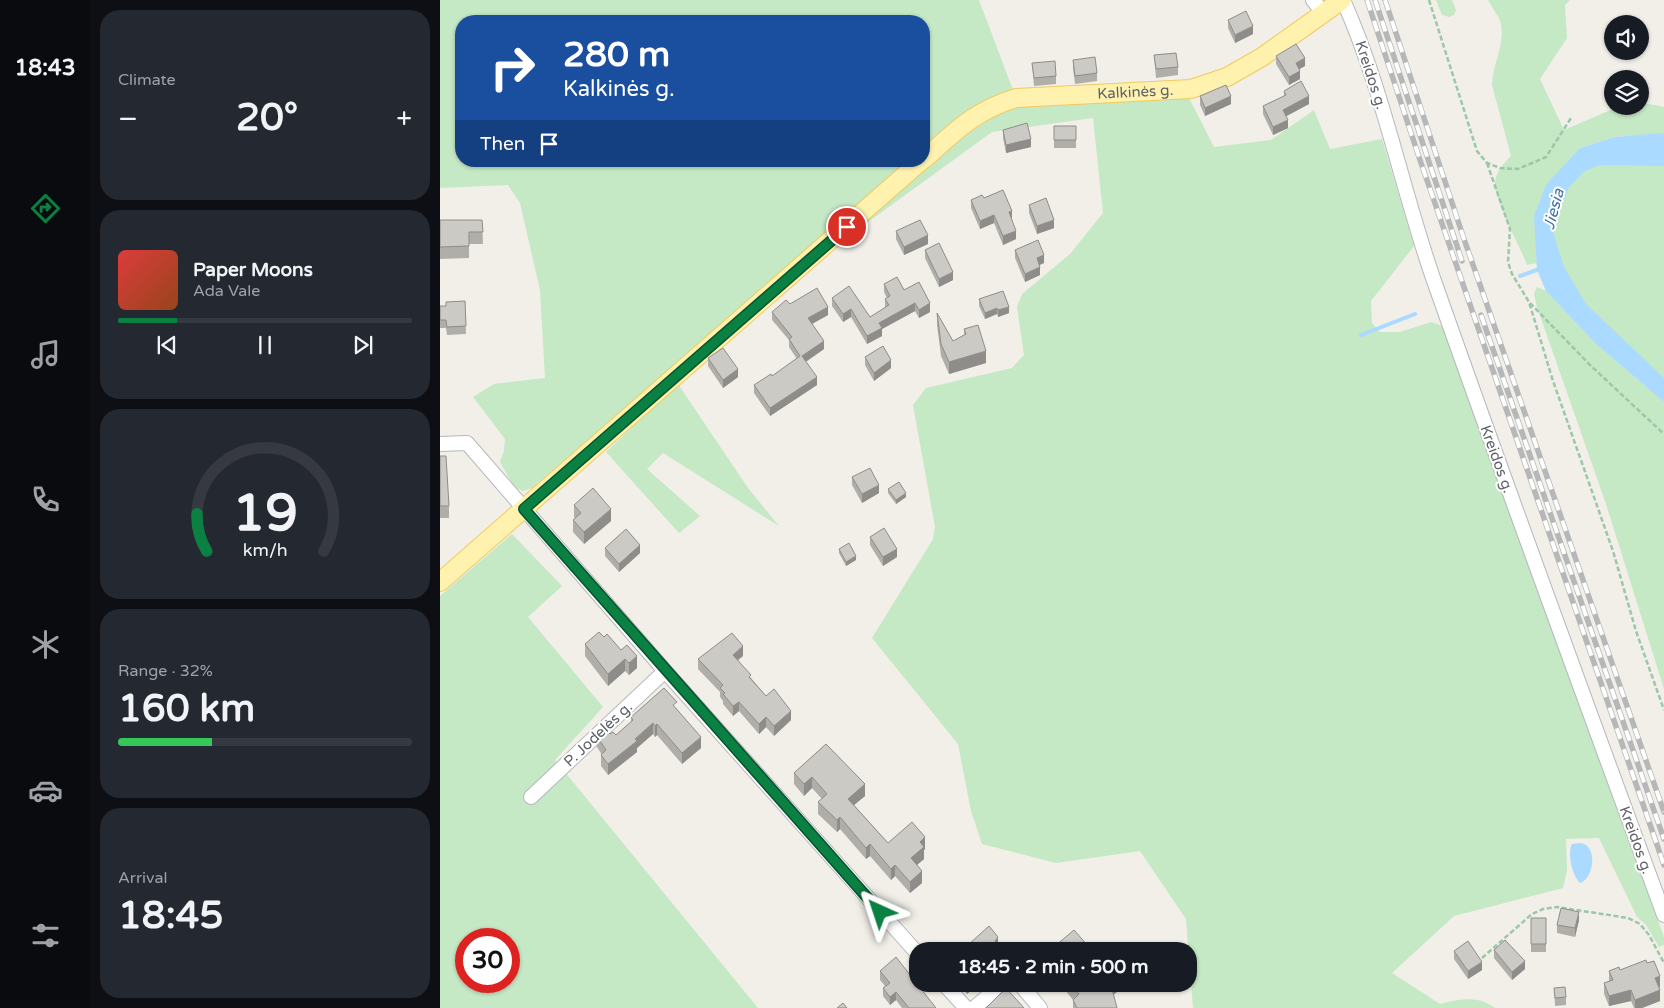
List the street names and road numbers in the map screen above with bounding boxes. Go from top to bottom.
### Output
street label: Kreidos g. [1351,39,1391,111]
street label: Kalkinės g. [1097,81,1174,103]
street label: Kreidos g. [1476,423,1518,495]
street label: P. Jodelės g. [560,698,636,770]
street label: Kreidos g. [1615,804,1657,876]

